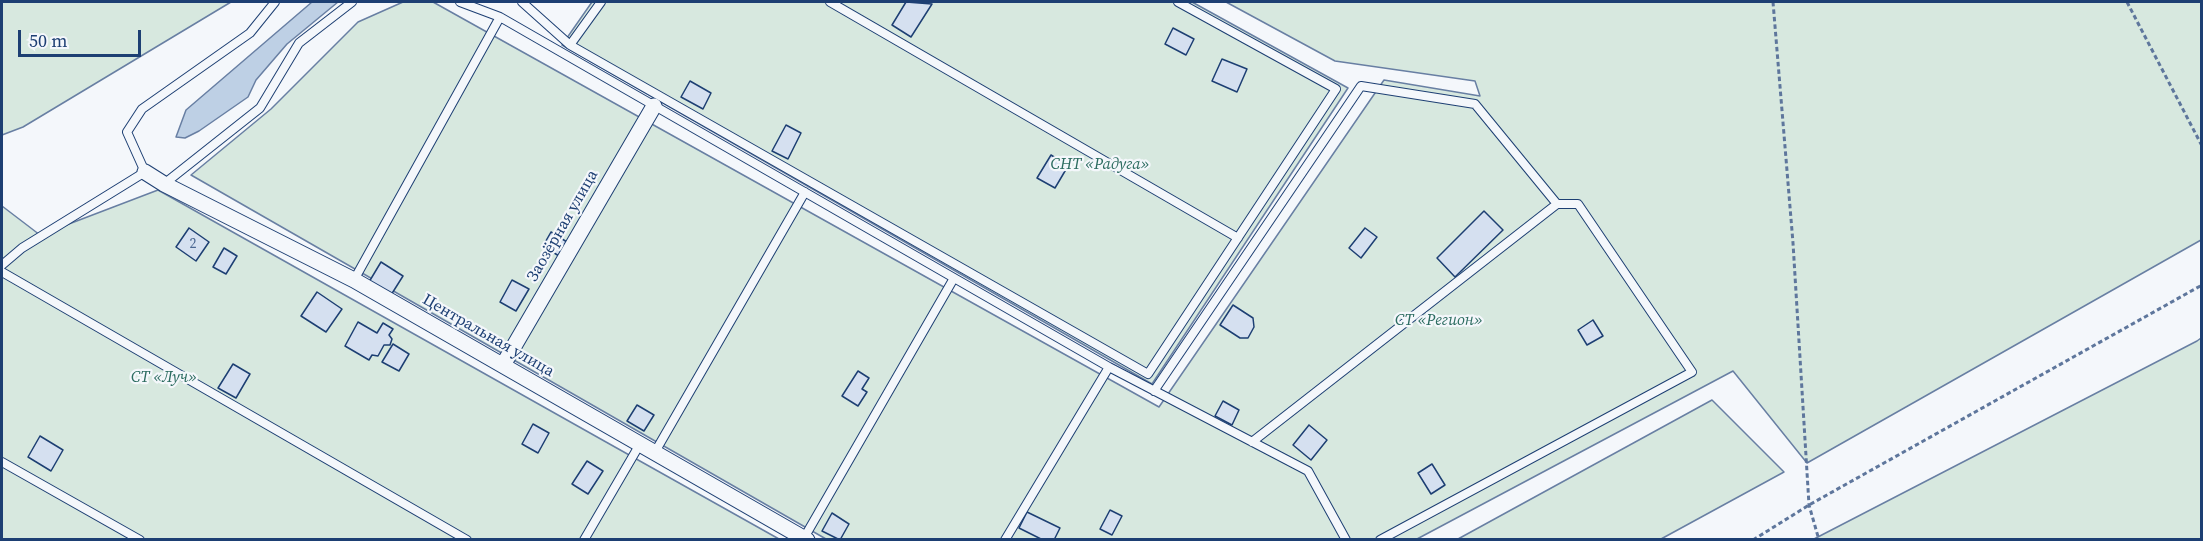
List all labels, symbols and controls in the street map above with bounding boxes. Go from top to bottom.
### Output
scale bar [21,18,144,56]
text: 50 m [29,28,67,53]
park label: СНТ «Радуга» [1051,155,1149,175]
street label: Заозёрная улица [523,167,603,285]
house number: 2 [190,236,196,252]
street label: Центральная улица [419,290,557,382]
park label: СТ «Регион» [1395,311,1483,331]
park label: СТ «Луч» [131,368,197,388]

